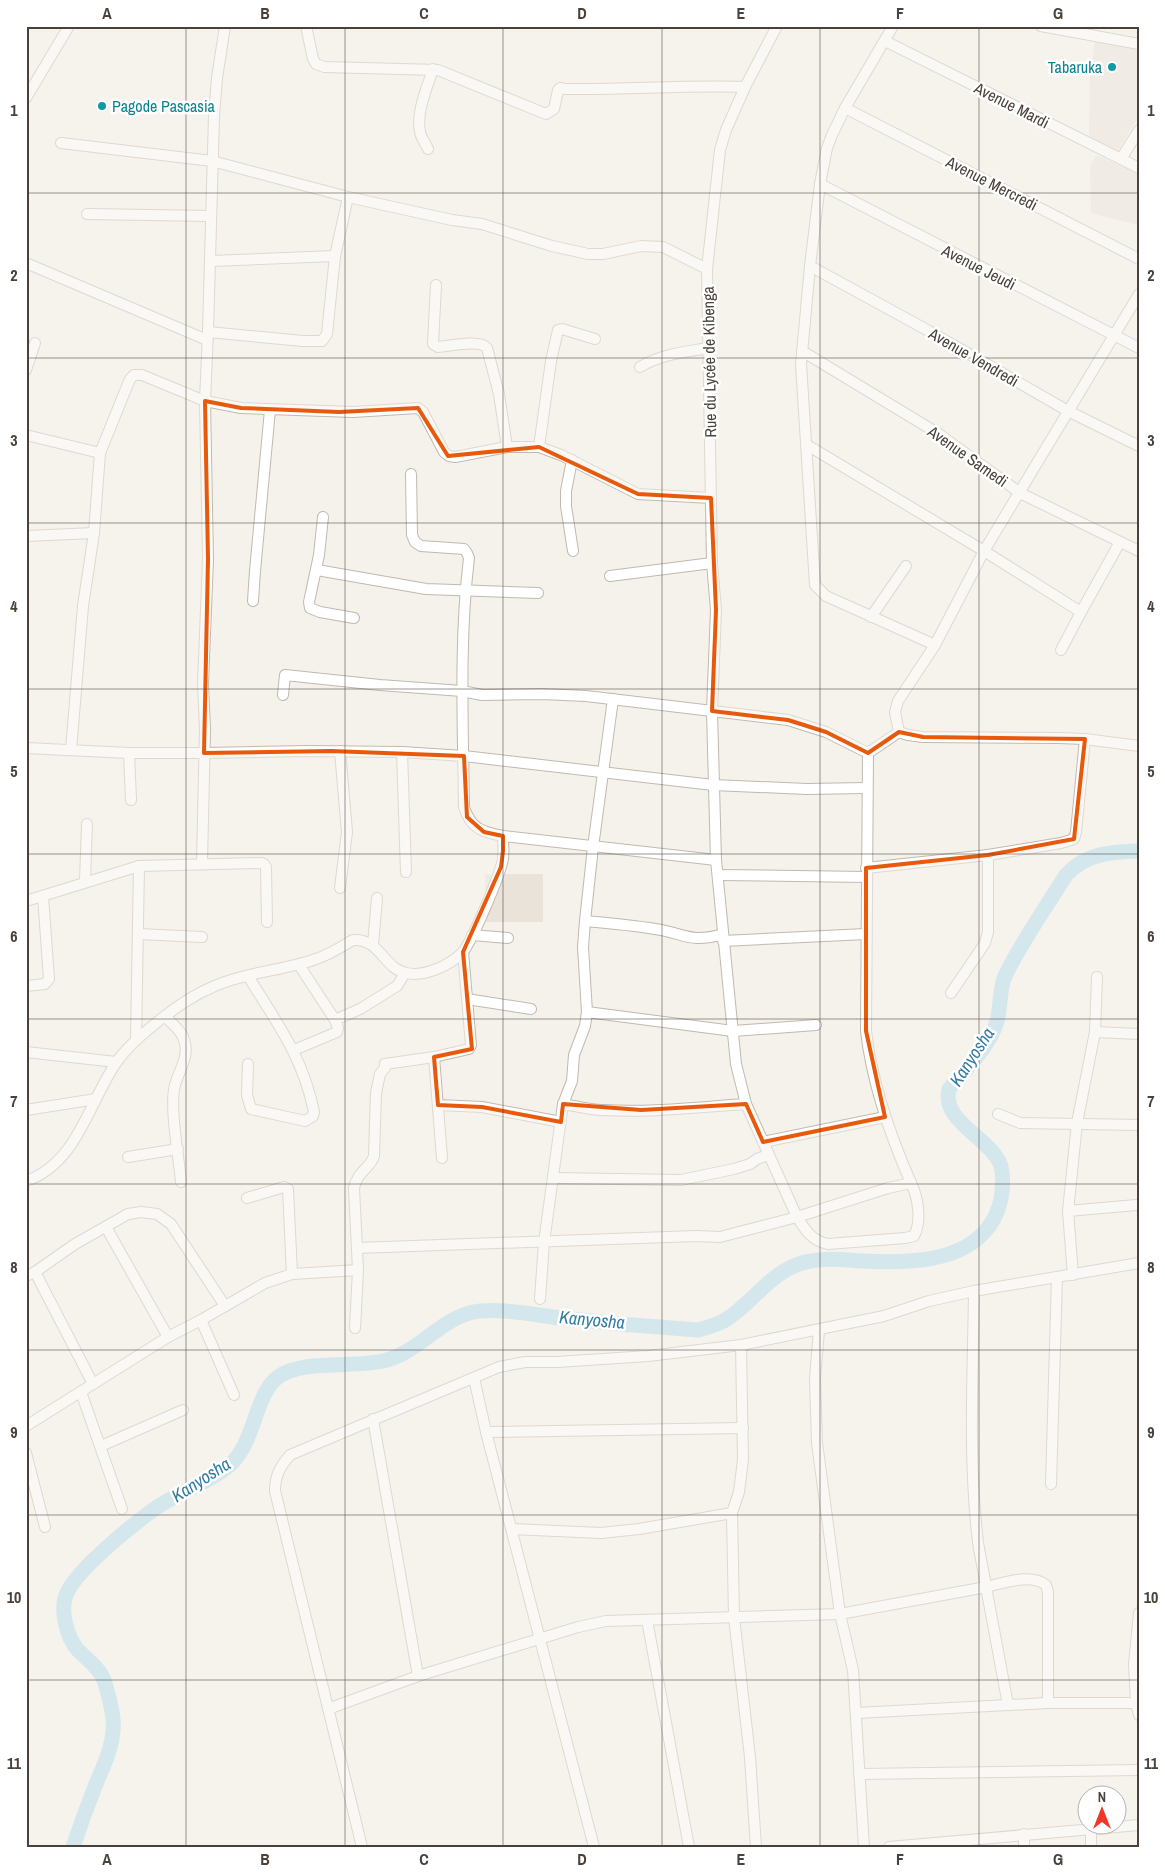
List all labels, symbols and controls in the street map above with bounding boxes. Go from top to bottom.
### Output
text: A [102,2,112,24]
text: B [260,2,270,24]
text: C [419,2,429,24]
text: D [577,2,587,24]
text: E [737,2,746,24]
text: F [896,2,904,24]
text: G [1053,2,1063,24]
place label: Tabaruka [1048,56,1103,78]
marker: Tabaruka [1106,61,1118,73]
street label: Avenue Mardi [970,76,1053,133]
place label: Pagode Pascasia [112,95,216,117]
text: 1 [10,99,18,121]
text: 1 [1147,99,1155,121]
marker: Pagode Pascasia [96,100,108,112]
street label: Avenue Mercredi [942,150,1041,215]
street label: Avenue Jeudi [937,239,1020,295]
text: 2 [10,264,18,286]
text: 2 [1147,264,1155,286]
street label: Rue du Lycée de Kibenga [697,285,721,438]
street label: Avenue Vendredi [924,322,1023,392]
street label: Avenue Samedi [923,420,1012,492]
text: 3 [10,429,18,451]
text: 3 [1147,429,1155,451]
text: 4 [10,595,18,617]
text: 4 [1147,595,1155,617]
text: 5 [10,760,18,782]
text: 5 [1147,760,1155,782]
text: 6 [10,925,18,947]
text: 6 [1147,925,1155,947]
water label: Kanyosha [943,1022,1000,1091]
text: 7 [10,1090,18,1112]
text: 7 [1147,1090,1155,1112]
text: 8 [10,1256,18,1278]
text: 8 [1147,1256,1155,1278]
water label: Kanyosha [558,1304,626,1335]
text: 9 [10,1421,18,1443]
text: 9 [1147,1421,1155,1443]
water label: Kanyosha [166,1451,235,1508]
text: 10 [7,1586,21,1608]
text: 10 [1144,1586,1158,1608]
text: 11 [7,1752,22,1774]
text: 11 [1144,1752,1159,1774]
north arrow [1078,1786,1128,1836]
text: N [1098,1788,1106,1806]
text: A [102,1848,112,1870]
text: B [260,1848,270,1870]
text: C [419,1848,429,1870]
text: D [577,1848,587,1870]
text: E [737,1848,746,1870]
text: F [896,1848,904,1870]
text: G [1053,1848,1063,1870]

